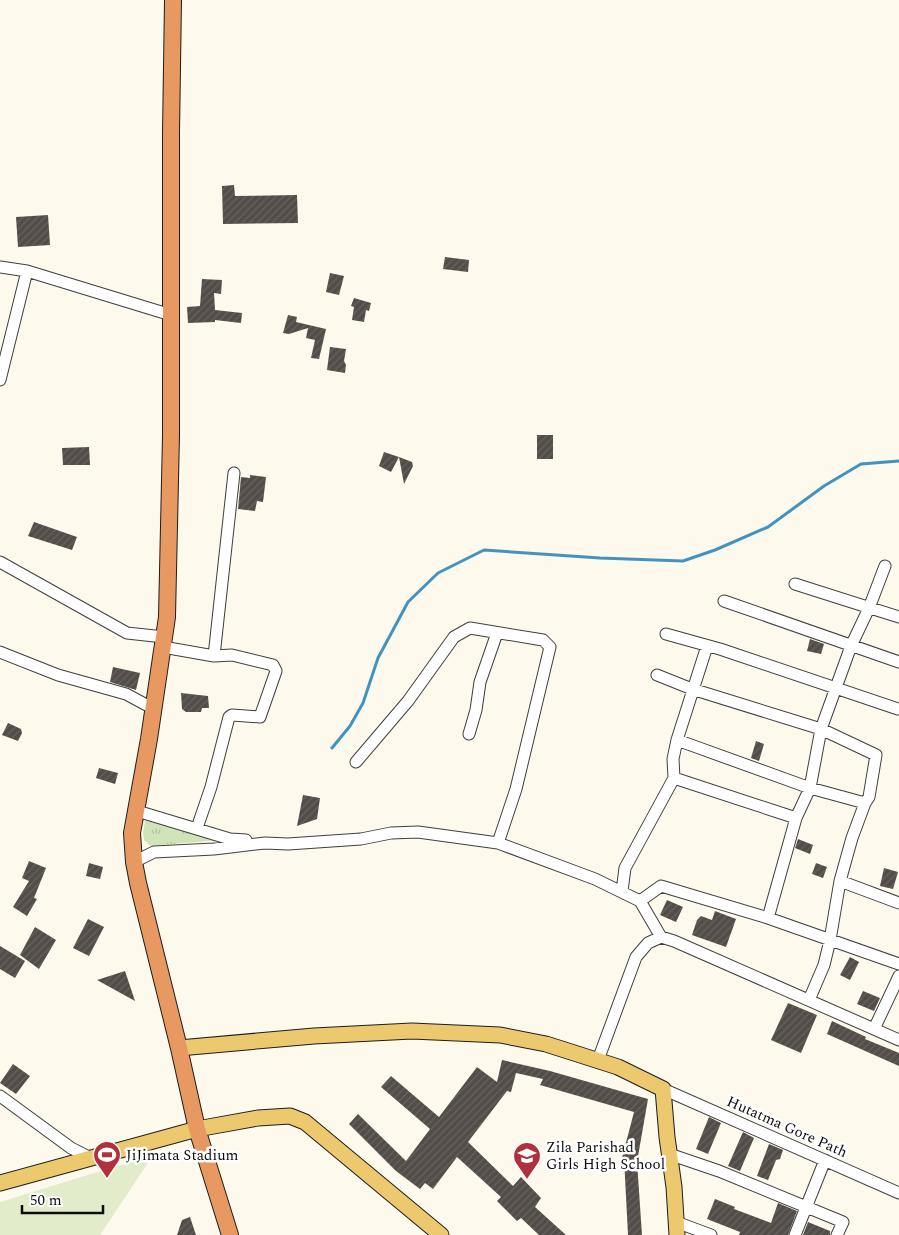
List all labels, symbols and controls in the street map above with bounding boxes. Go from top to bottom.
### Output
street label: Hutatma Gore Path [723,1090,851,1164]
place label: Zila Parishad Girls High School [546,1136,665,1176]
sports icon: JiJimata Stadium [92,1140,122,1179]
school or university icon: Zila Parishad Girls High School [512,1141,542,1180]
place label: JiJimata Stadium [126,1144,239,1167]
scale bar [22,1182,104,1214]
text: 50 m [30,1189,62,1212]

